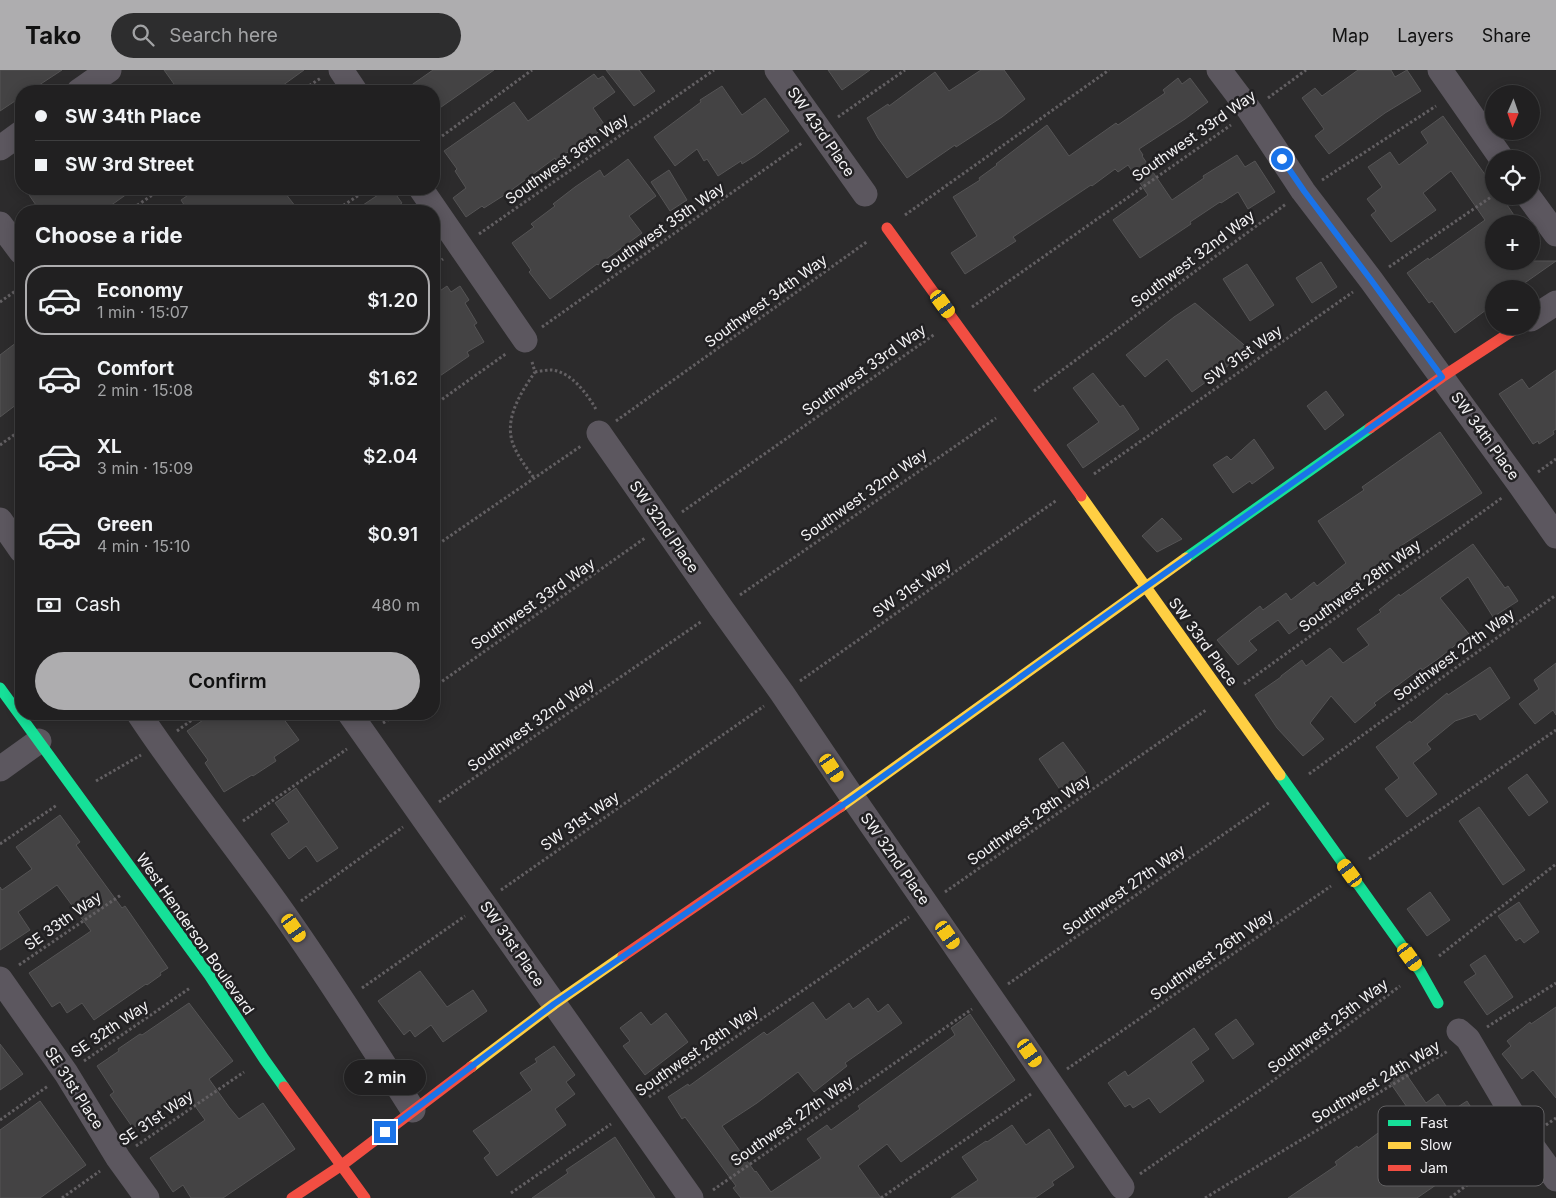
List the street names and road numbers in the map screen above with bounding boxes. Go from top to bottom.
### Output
street label: SW 43rd Place [783,83,859,180]
street label: Southwest 33rd Way [1128,85,1260,186]
street label: Southwest 36th Way [501,109,633,208]
street label: Southwest 35th Way [597,178,728,277]
street label: Southwest 32nd Way [1127,205,1259,311]
street label: Southwest 34th Way [701,249,831,351]
street label: Southwest 33rd Way [798,319,930,420]
street label: SW 31st Way [1200,320,1286,389]
street label: SW 34th Place [1447,388,1524,484]
street label: Southwest 32nd Way [797,443,931,546]
street label: SW 32nd Place [626,477,703,577]
street label: Southwest 28th Way [1295,535,1425,636]
street label: Southwest 33rd Way [467,553,599,654]
street label: SW 31st Way [869,553,955,622]
street label: SW 33rd Place [1165,594,1242,690]
street label: Southwest 27th Way [1389,604,1519,705]
street label: Southwest 32nd Way [464,673,598,776]
street label: Southwest 28th Way [963,770,1094,869]
street label: SW 31st Way [537,786,623,855]
street label: SW 32nd Place [857,809,934,909]
street label: Southwest 27th Way [1059,840,1189,939]
street label: West Henderson Boulevard [132,849,259,1018]
street label: SE 33th Way [20,887,106,954]
street label: SW 31st Place [476,897,549,990]
street label: Southwest 26th Way [1146,905,1277,1004]
street label: Southwest 25th Way [1264,974,1392,1077]
street label: SE 32th Way [67,995,153,1062]
street label: Southwest 28th Way [631,1001,762,1100]
street label: Southwest 24th Way [1308,1035,1444,1127]
street label: SE 31st Place [41,1043,108,1132]
street label: Southwest 27th Way [727,1071,857,1170]
street label: SE 31st Way [115,1085,197,1149]

